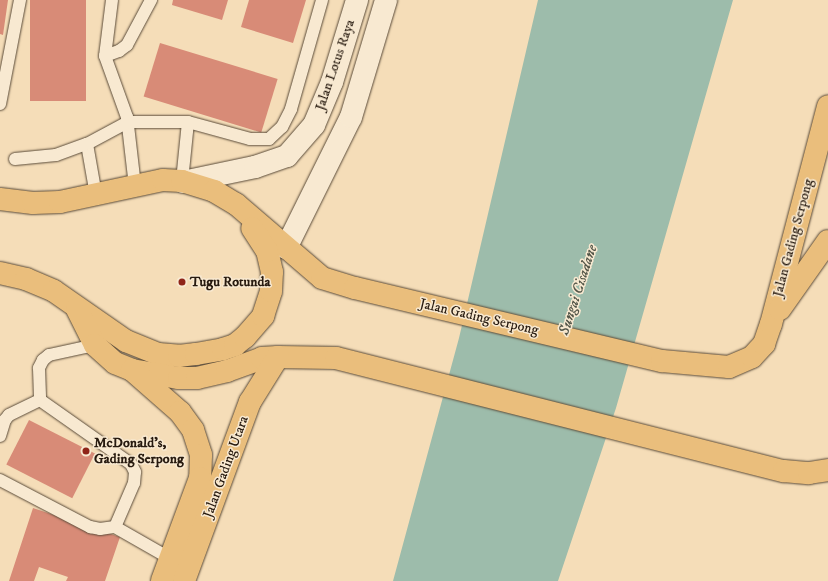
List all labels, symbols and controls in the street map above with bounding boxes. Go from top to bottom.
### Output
street label: Jalan Lotus Raya [312,17,358,113]
street label: Jalan Gading Serpong [769,177,817,299]
water label: Sungai Cisadane [555,242,601,338]
place label: Tugu Rotunda [190,274,270,290]
marker: Tugu Rotunda [177,277,187,287]
street label: Jalan Gading Serpong [418,295,540,339]
street label: Jalan Gading Utara [200,414,252,520]
place label: McDonald's, Gading Serpong [94,435,184,468]
marker: McDonald's, Gading Serpong [81,446,91,456]

